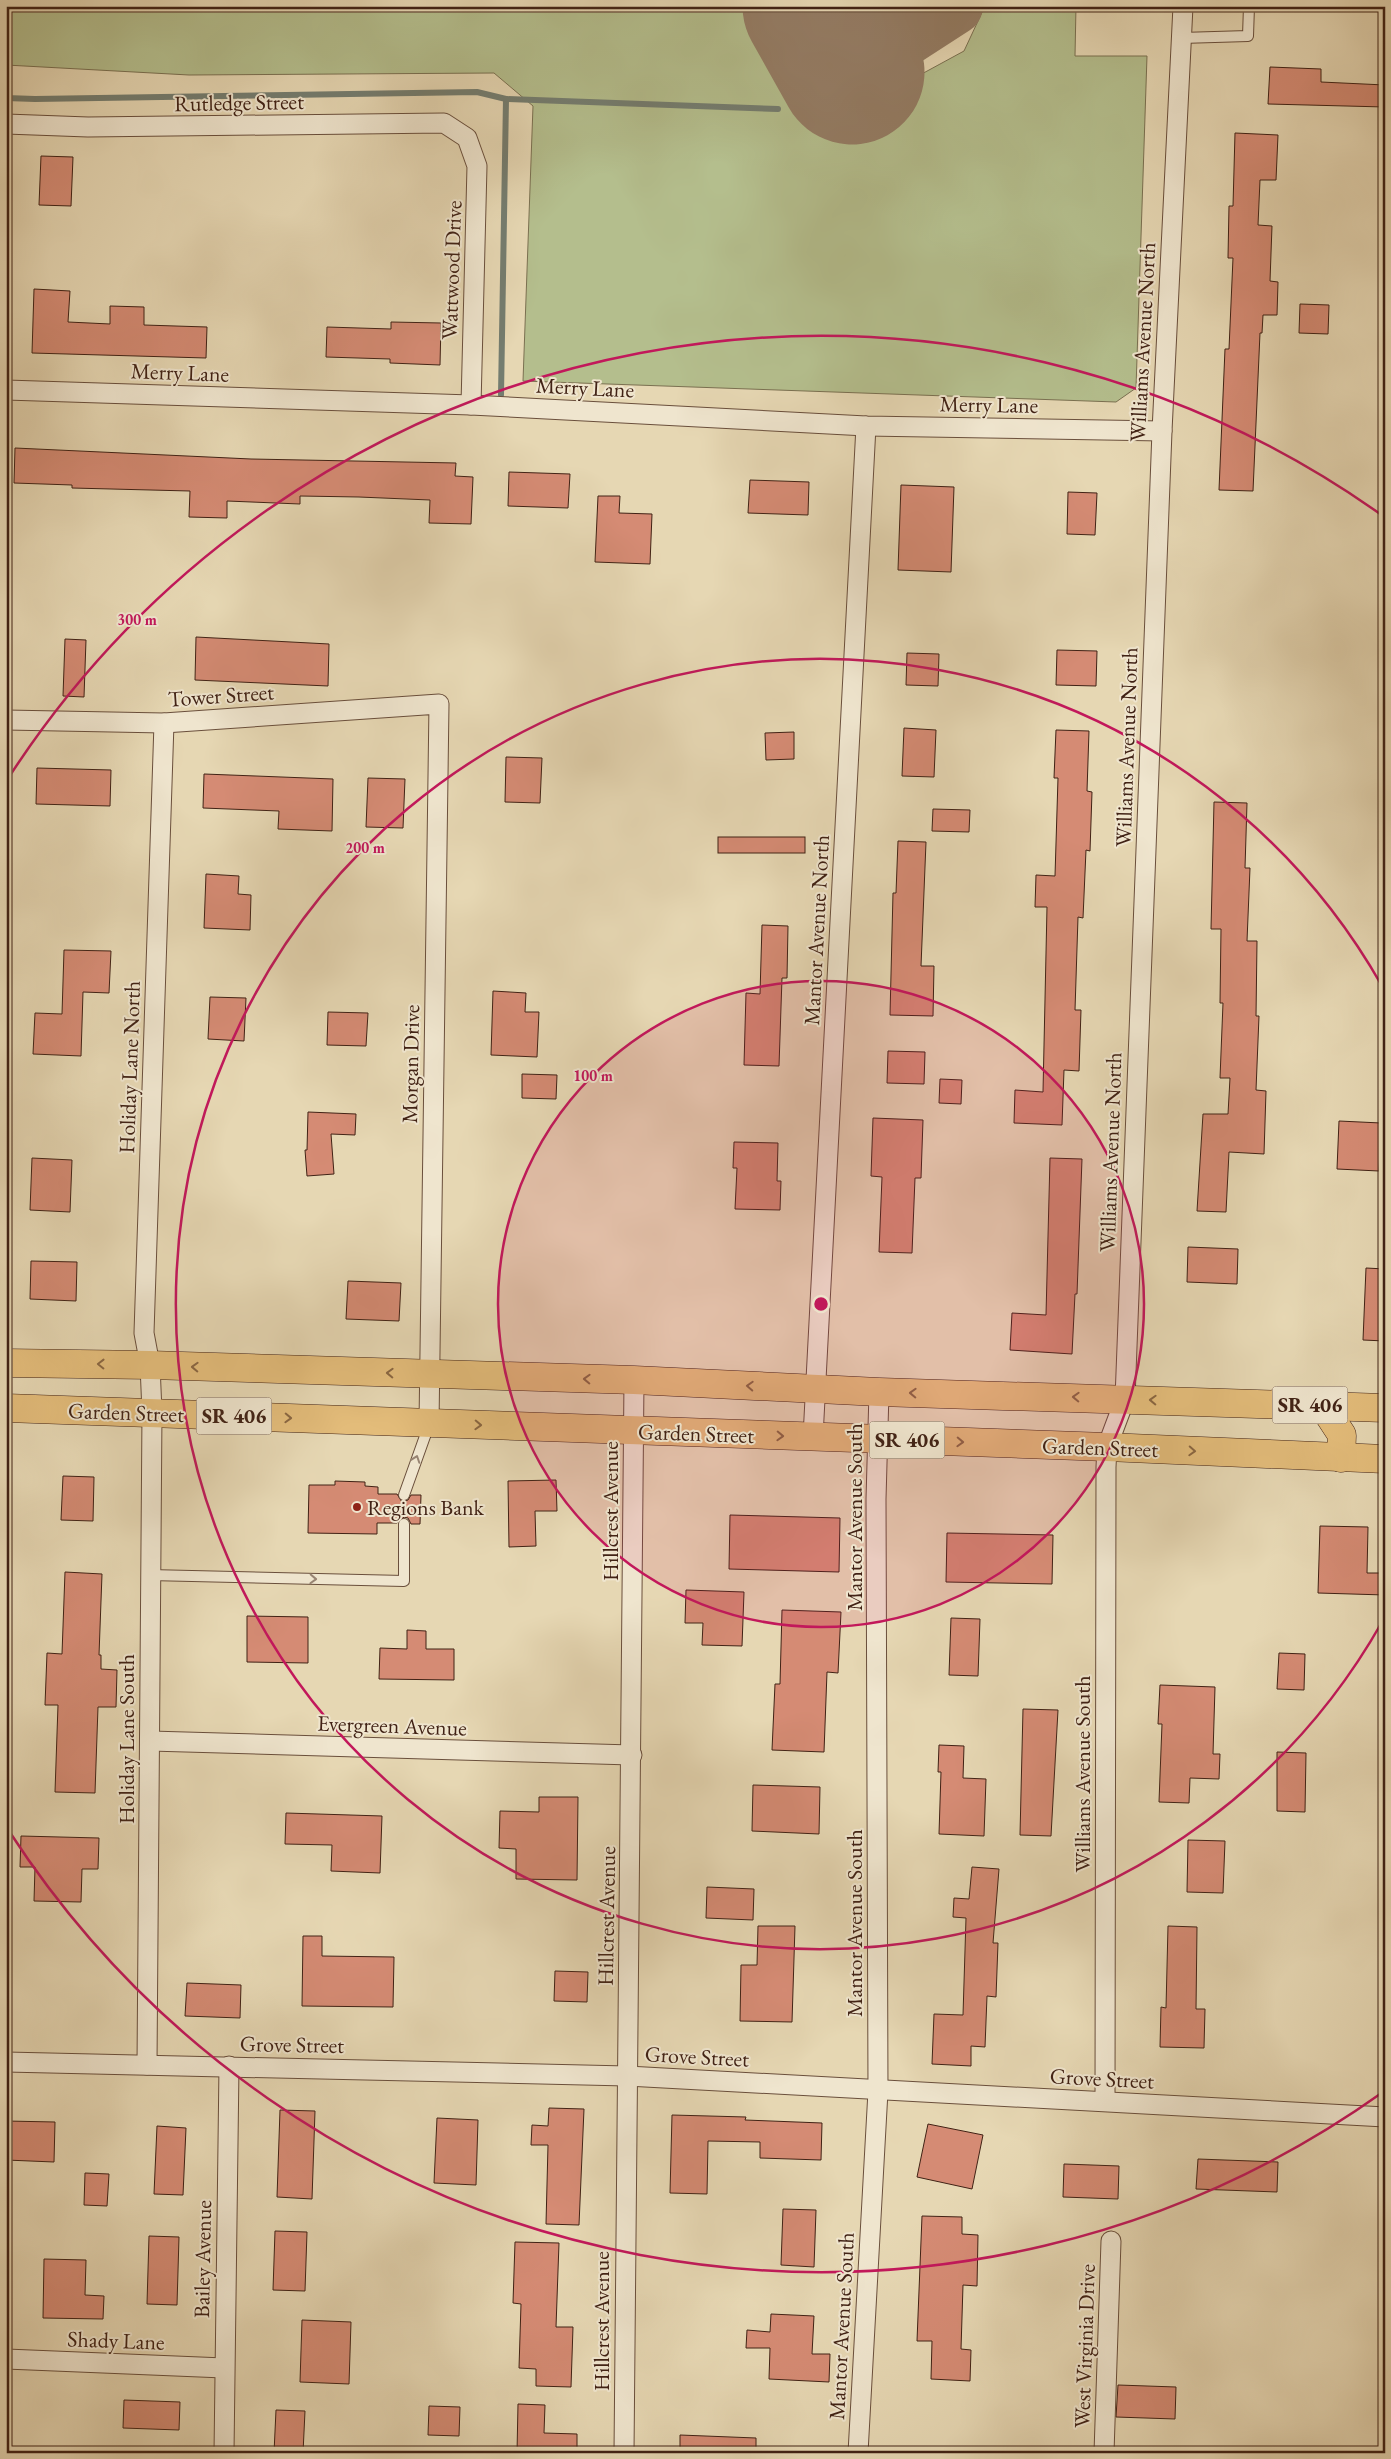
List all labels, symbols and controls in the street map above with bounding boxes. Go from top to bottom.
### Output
street label: Rutledge Street [174,87,304,118]
street label: Wattwood Drive [435,199,468,340]
street label: Williams Avenue North [1123,241,1162,443]
street label: Merry Lane [130,356,230,389]
street label: Merry Lane [535,370,635,405]
street label: Merry Lane [939,389,1039,420]
text: 300 m [117,610,157,629]
street label: Williams Avenue North [1109,647,1144,847]
street label: Tower Street [167,677,275,714]
street label: Mantor Avenue North [797,834,836,1026]
text: 200 m [345,838,385,857]
street label: Holiday Lane North [112,980,147,1154]
street label: Morgan Drive [395,1004,426,1124]
street label: Williams Avenue North [1093,1052,1128,1252]
text: 100 m [573,1066,613,1085]
centre of rings [812,1295,830,1313]
one-way arrow [97,1359,105,1370]
one-way arrow [190,1361,198,1372]
one-way arrow [386,1368,394,1378]
one-way arrow [583,1373,591,1384]
one-way arrow [745,1380,753,1391]
road number: SR 406 [1272,1386,1348,1424]
one-way arrow [909,1387,917,1398]
one-way arrow [1072,1392,1080,1403]
one-way arrow [1148,1395,1156,1405]
street label: Garden Street [67,1396,185,1429]
road number: SR 406 [196,1398,272,1434]
one-way arrow [284,1412,292,1423]
street label: Garden Street [637,1417,755,1450]
one-way arrow [474,1420,482,1431]
road number: SR 406 [870,1422,944,1458]
street label: Mantor Avenue South [840,1423,869,1611]
one-way arrow [776,1431,784,1441]
street label: Garden Street [1041,1431,1159,1464]
one-way arrow [956,1437,964,1447]
street label: Hillcrest Avenue [596,1441,625,1581]
one-way arrow [1189,1445,1197,1456]
one-way arrow [410,1455,420,1464]
place label: Regions Bank [367,1493,485,1522]
marker: Regions Bank [351,1501,363,1513]
one-way arrow [309,1574,317,1584]
street label: Holiday Lane South [112,1654,141,1824]
street label: Williams Avenue South [1068,1676,1097,1872]
street label: Evergreen Avenue [317,1708,468,1743]
street label: Mantor Avenue South [840,1829,869,2017]
street label: Hillcrest Avenue [591,1845,622,1986]
street label: Grove Street [240,2029,344,2060]
street label: Grove Street [644,2039,750,2074]
street label: Grove Street [1049,2061,1155,2096]
street label: Bailey Avenue [187,2199,218,2318]
street label: Mantor Avenue South [822,2231,861,2421]
street label: Hillcrest Avenue [587,2251,616,2391]
street label: West Virginia Drive [1067,2263,1102,2429]
street label: Shady Lane [67,2324,166,2357]

